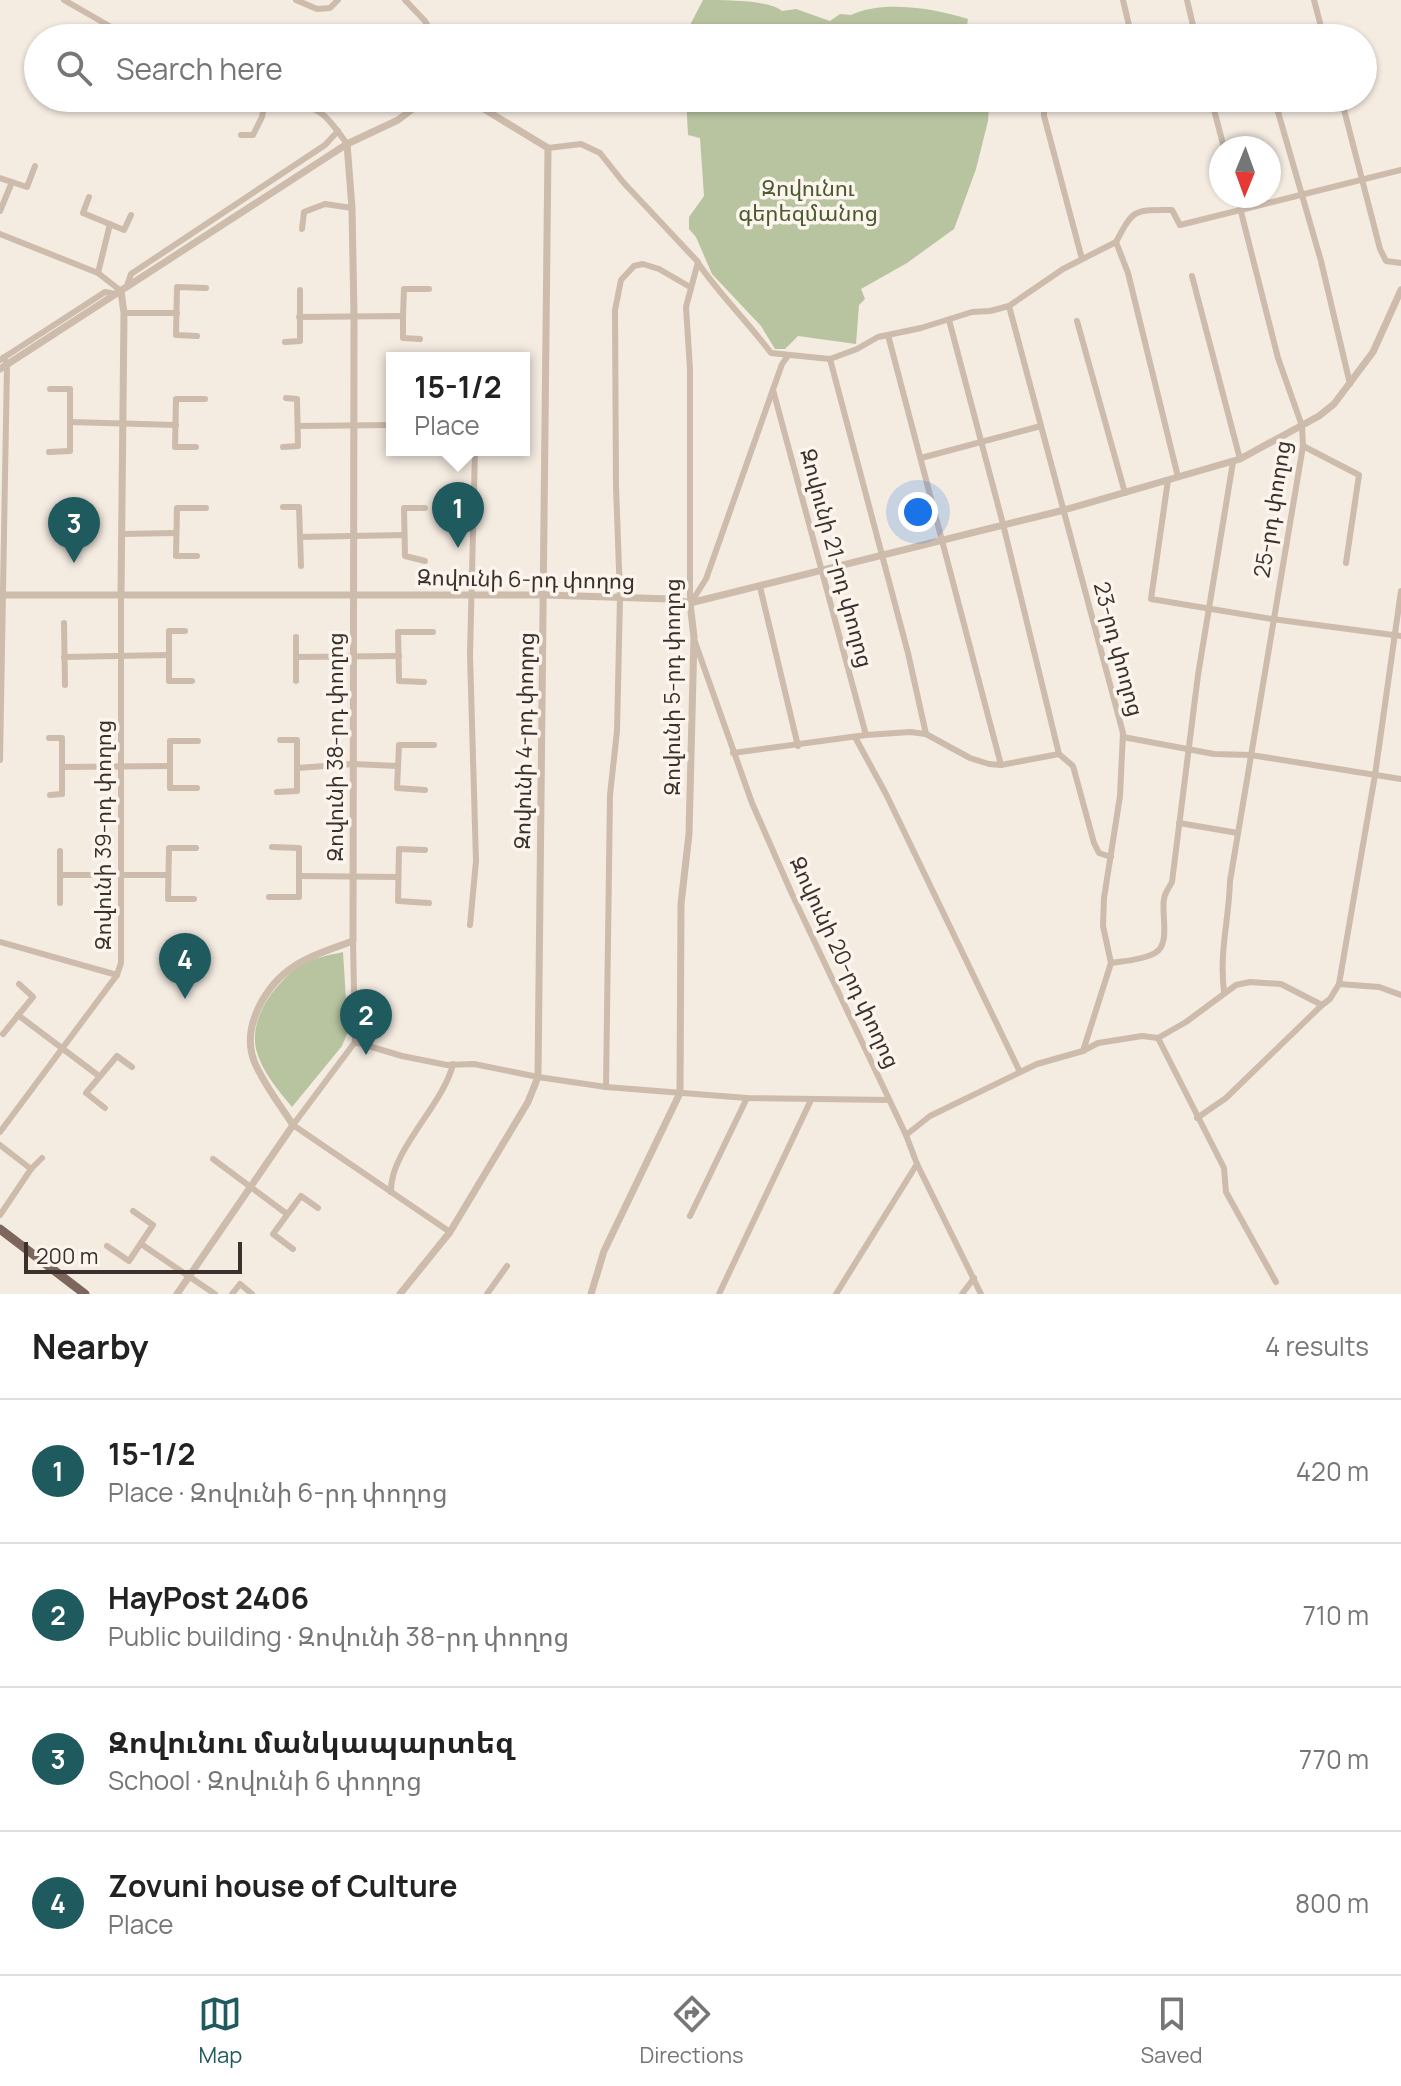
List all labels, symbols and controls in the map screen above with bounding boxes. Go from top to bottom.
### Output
search box [24,24,1377,112]
icon: search [52,46,96,90]
text: Search here [116,48,283,89]
north arrow [1209,136,1281,208]
park label: Զովունու գերեզմանոց [738,173,878,228]
popup [386,352,530,456]
text: 15-1/2 [414,366,502,407]
text: Place [414,407,480,443]
street label: 25-րդ փողոց [1246,438,1298,580]
street label: Զովունի 21-րդ փողոց [793,445,881,671]
pin: 1 [432,482,484,548]
your location [898,492,938,532]
pin: 3 [48,497,100,563]
street label: Զովունի 6-րդ փողոց [417,562,635,596]
street label: Զովունի 5-րդ փողոց [657,578,687,796]
street label: 23-րդ փողոց [1087,578,1151,720]
street label: Զովունի 38-րդ փողոց [320,632,350,862]
street label: Զովունի 4-րդ փողոց [507,632,541,850]
street label: Զովունի 39-րդ փողոց [88,720,118,950]
street label: Զովունի 20-րդ փողոց [783,851,907,1073]
pin: 4 [159,933,211,999]
pin: 2 [340,989,392,1055]
scale bar [24,1238,242,1274]
text: 200 m [36,1241,98,1271]
text: Nearby [32,1323,148,1369]
text: 4 results [1265,1328,1369,1364]
text: 15-1/2 [108,1433,195,1474]
text: 1 [52,1453,64,1489]
text: 420 m [1296,1453,1369,1489]
text: Place · Զովունի 6-րդ փողոց [108,1474,448,1510]
text: HayPost 2406 [108,1577,309,1618]
text: 2 [50,1597,66,1633]
text: 710 m [1303,1597,1369,1633]
text: Public building · Զովունի 38-րդ փողոց [108,1618,569,1654]
text: Զովունու մանկապարտեզ [108,1721,514,1762]
text: 3 [50,1741,66,1777]
text: 770 m [1299,1741,1369,1777]
text: School · Զովունի 6 փողոց [108,1762,422,1798]
text: Zovuni house of Culture [108,1865,457,1906]
text: 4 [50,1885,66,1921]
text: 800 m [1295,1885,1369,1921]
text: Place [108,1906,173,1942]
tab: Map [198,1992,242,2070]
tab: Directions [639,1992,744,2070]
tab: Saved [1141,1992,1203,2070]

